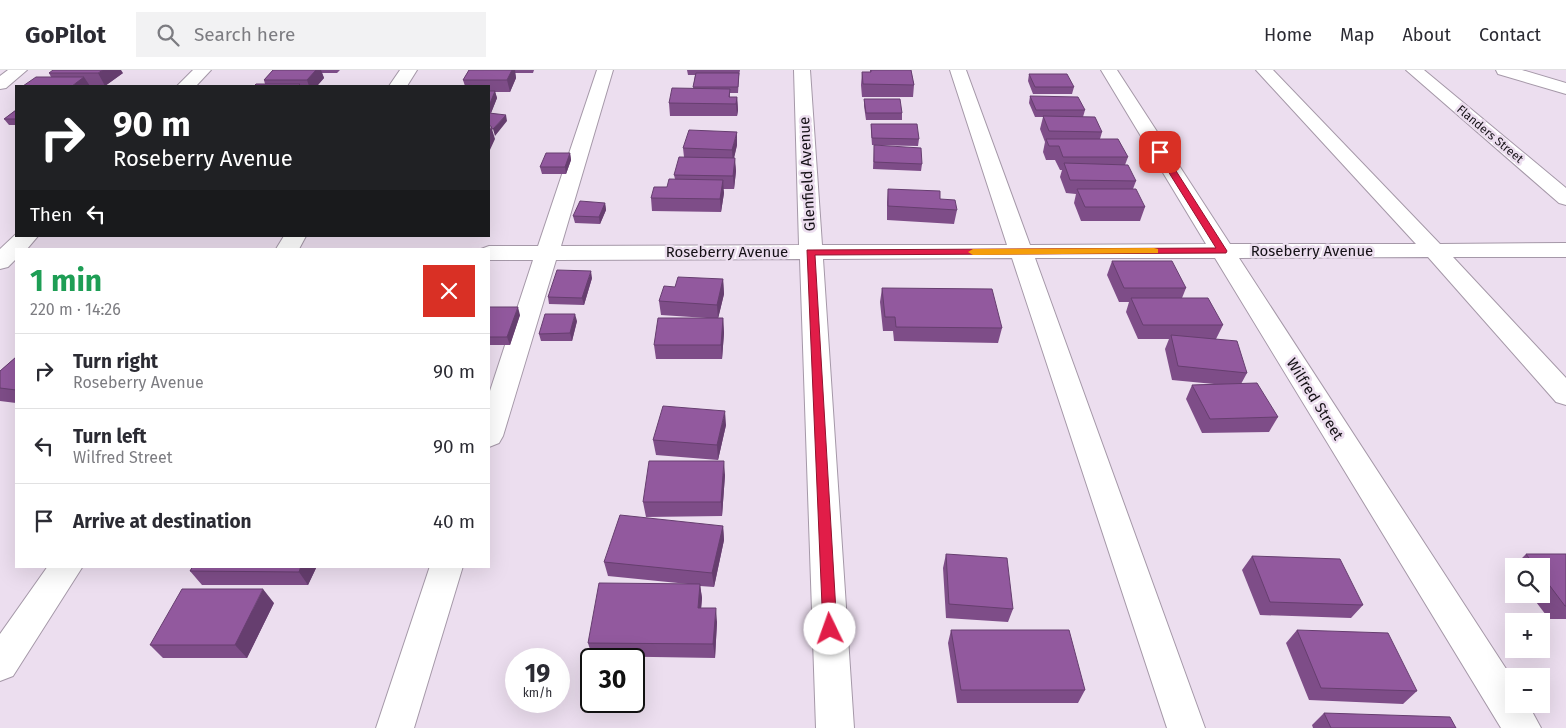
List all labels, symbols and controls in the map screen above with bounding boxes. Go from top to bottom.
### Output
search box [136,12,486,57]
text: GoPilot [25,21,106,49]
icon: search [154,21,182,49]
text: Search here [194,23,295,46]
text: Home [1264,24,1312,46]
text: Map [1340,24,1374,46]
text: About [1402,24,1451,46]
text: Contact [1479,24,1541,46]
street label: Flanders Street [1454,102,1527,166]
text: 90 m [113,103,191,145]
icon: right [30,105,95,170]
street label: Glenfield Avenue [795,116,819,232]
pin [1139,131,1181,173]
icon: arrive [1146,138,1174,166]
text: Roseberry Avenue [113,145,293,172]
icon: left [82,200,110,228]
text: Then [30,203,72,226]
street label: Roseberry Avenue [1251,242,1373,260]
street label: Roseberry Avenue [666,243,788,261]
text: 1 min [30,263,102,299]
button: close [423,265,475,317]
text: 220 m · 14:26 [30,300,121,319]
text: Turn right [73,350,158,373]
street label: Wilfred Street [1283,355,1348,444]
icon: right [30,357,58,385]
text: 90 m [433,360,475,383]
text: Roseberry Avenue [73,373,204,392]
text: Turn left [73,425,147,448]
icon: left [30,432,58,460]
text: 90 m [433,435,475,458]
text: Wilfred Street [73,448,172,467]
icon: arrive [30,507,58,535]
text: Arrive at destination [73,510,252,533]
text: 40 m [433,510,475,533]
map controls [1505,558,1550,713]
button: search [1505,558,1550,603]
position arrow [803,602,855,654]
button: + [1505,613,1550,658]
speed limit sign: 30 [580,648,645,713]
text: 19 [525,659,550,689]
button: − [1505,668,1550,713]
text: km/h [523,686,552,700]

